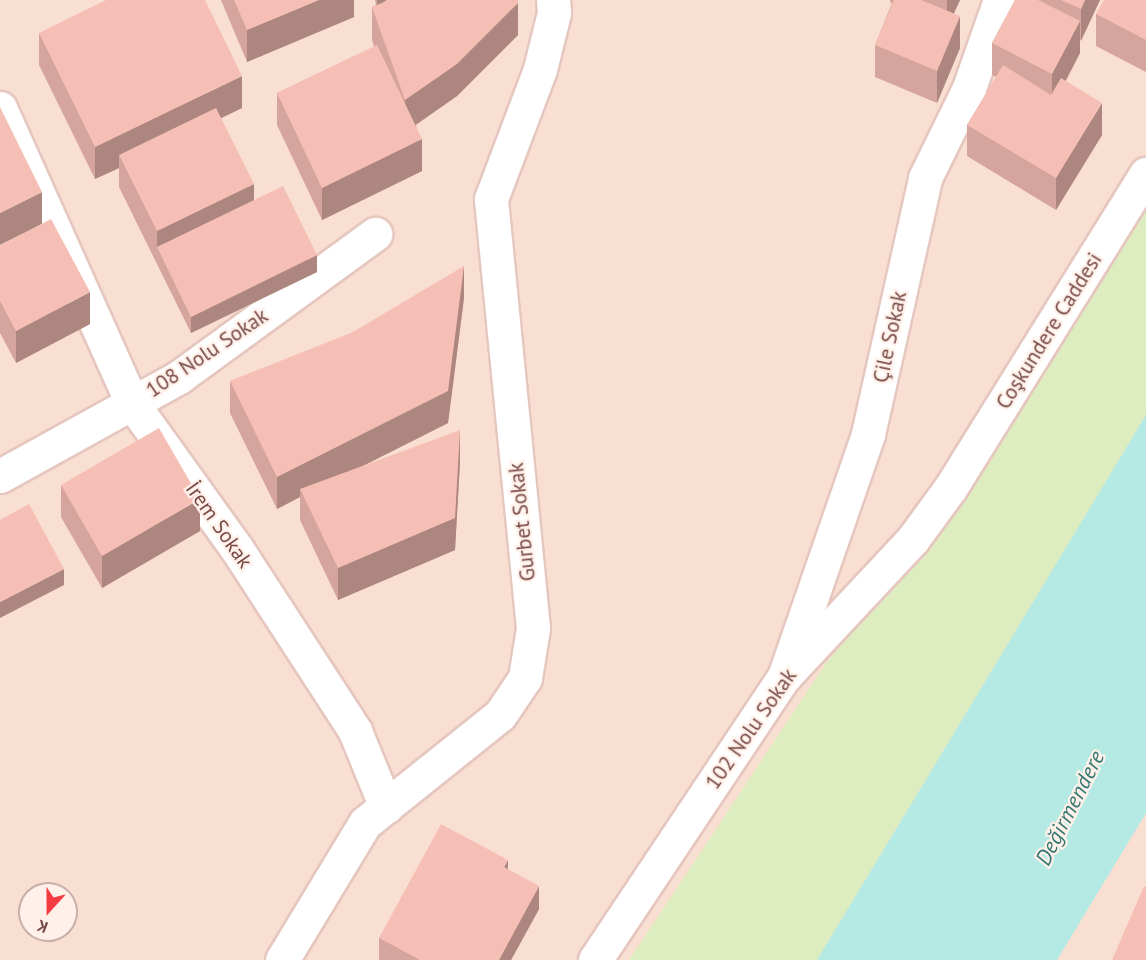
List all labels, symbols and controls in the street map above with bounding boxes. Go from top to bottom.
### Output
street label: Coşkundere Caddesi [991,248,1107,414]
street label: Çile Sokak [868,289,912,385]
street label: 108 Nolu Sokak [141,303,273,403]
street label: Gurbet Sokak [503,462,541,582]
street label: İrem Sokak [180,477,258,573]
street label: 102 Nolu Sokak [700,664,802,794]
water label: Değirmendere [1030,746,1110,870]
north arrow [18,882,78,942]
text: K [34,916,50,938]

